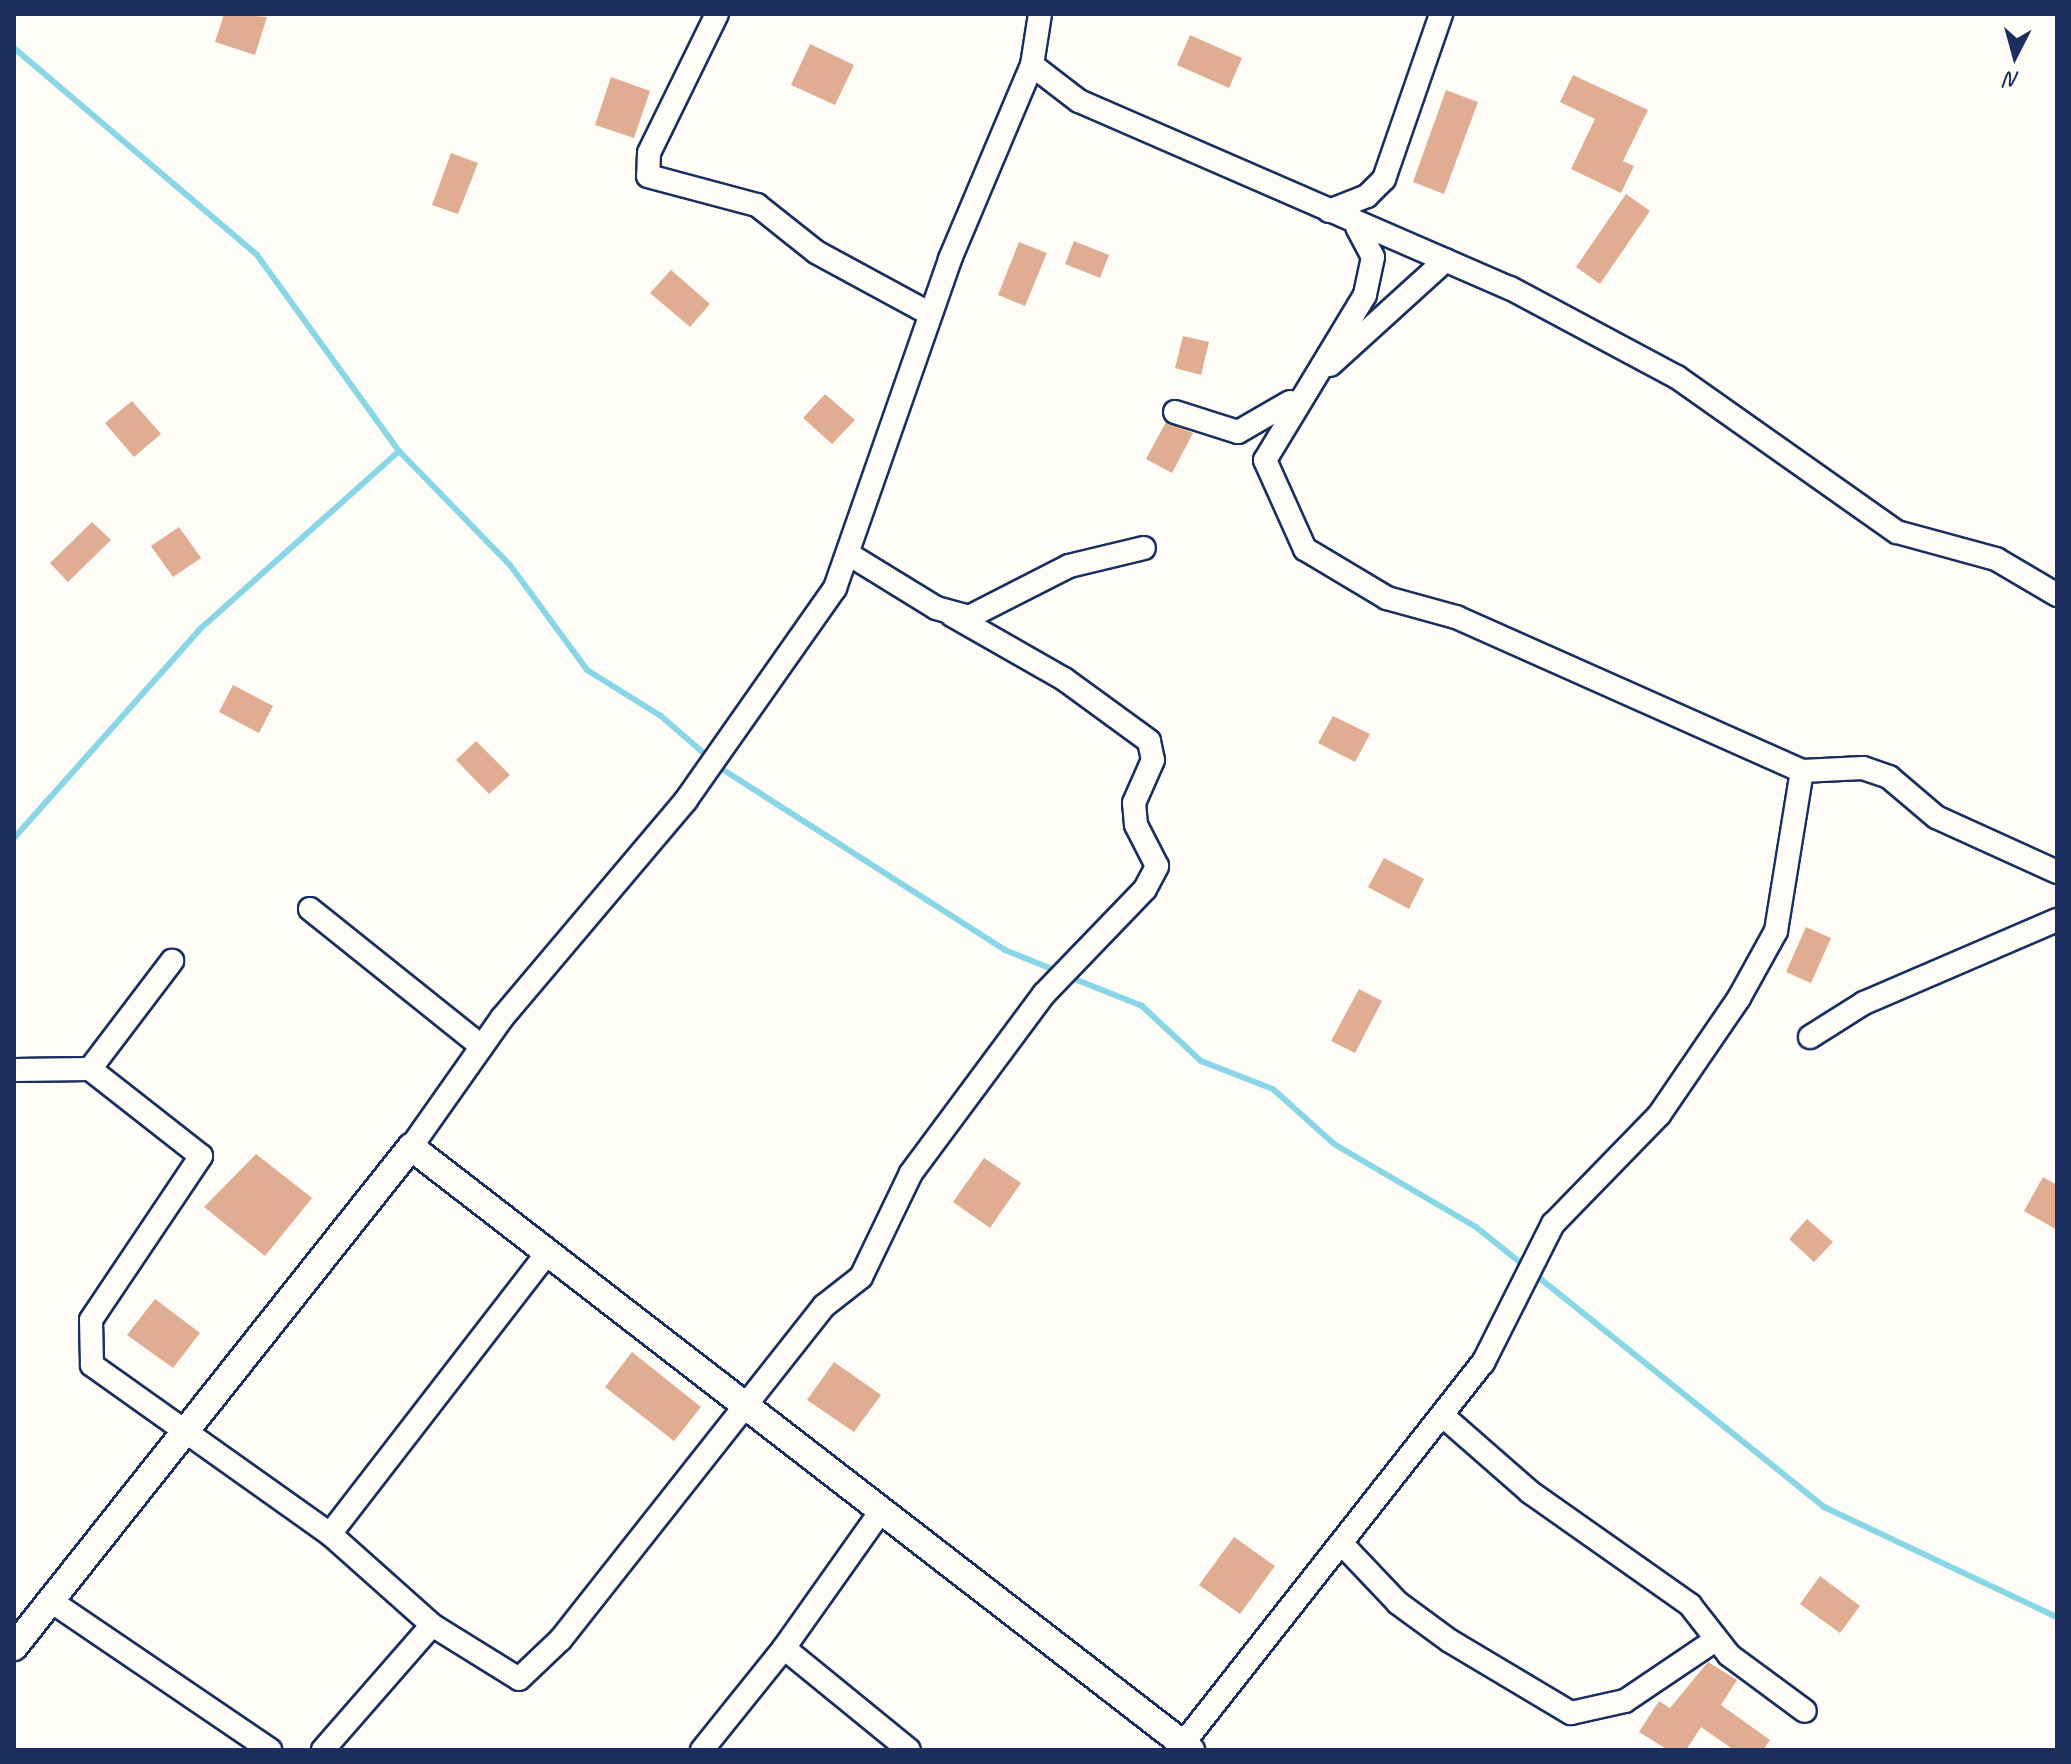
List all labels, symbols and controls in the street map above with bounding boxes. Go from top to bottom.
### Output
north arrow [1975,16,2055,96]
text: N [2004,65,2021,95]

